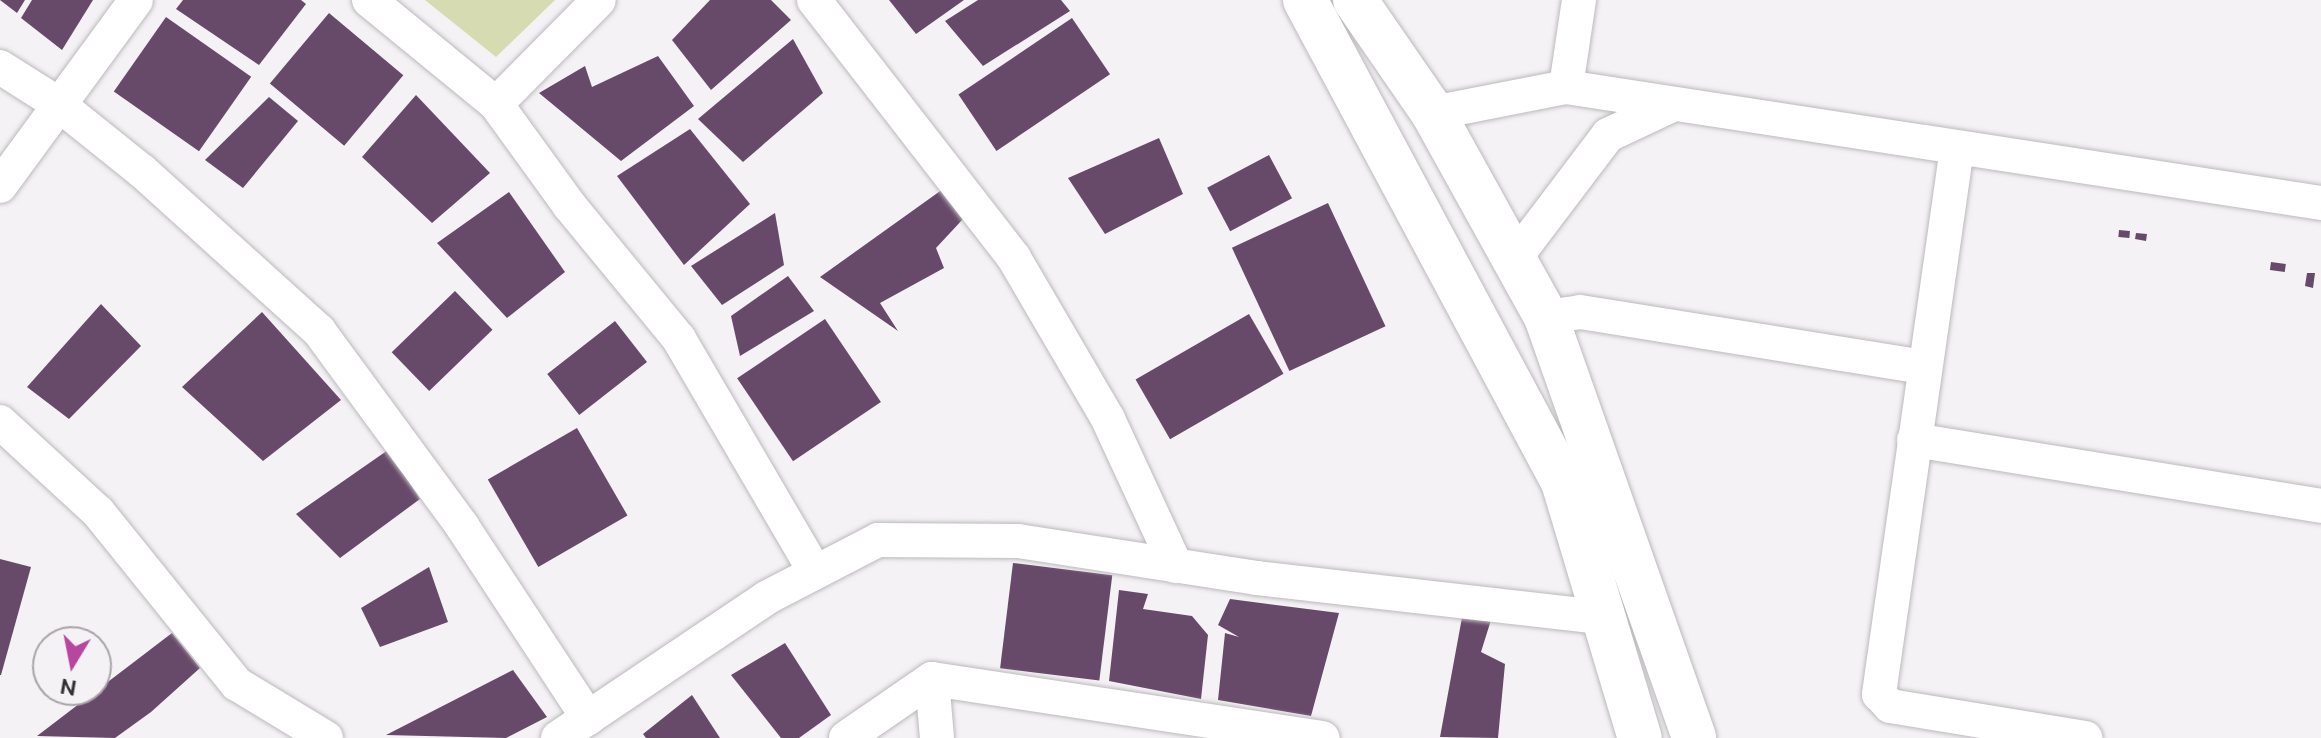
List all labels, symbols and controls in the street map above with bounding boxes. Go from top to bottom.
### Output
north arrow [32,626,112,706]
text: N [58,674,78,702]

